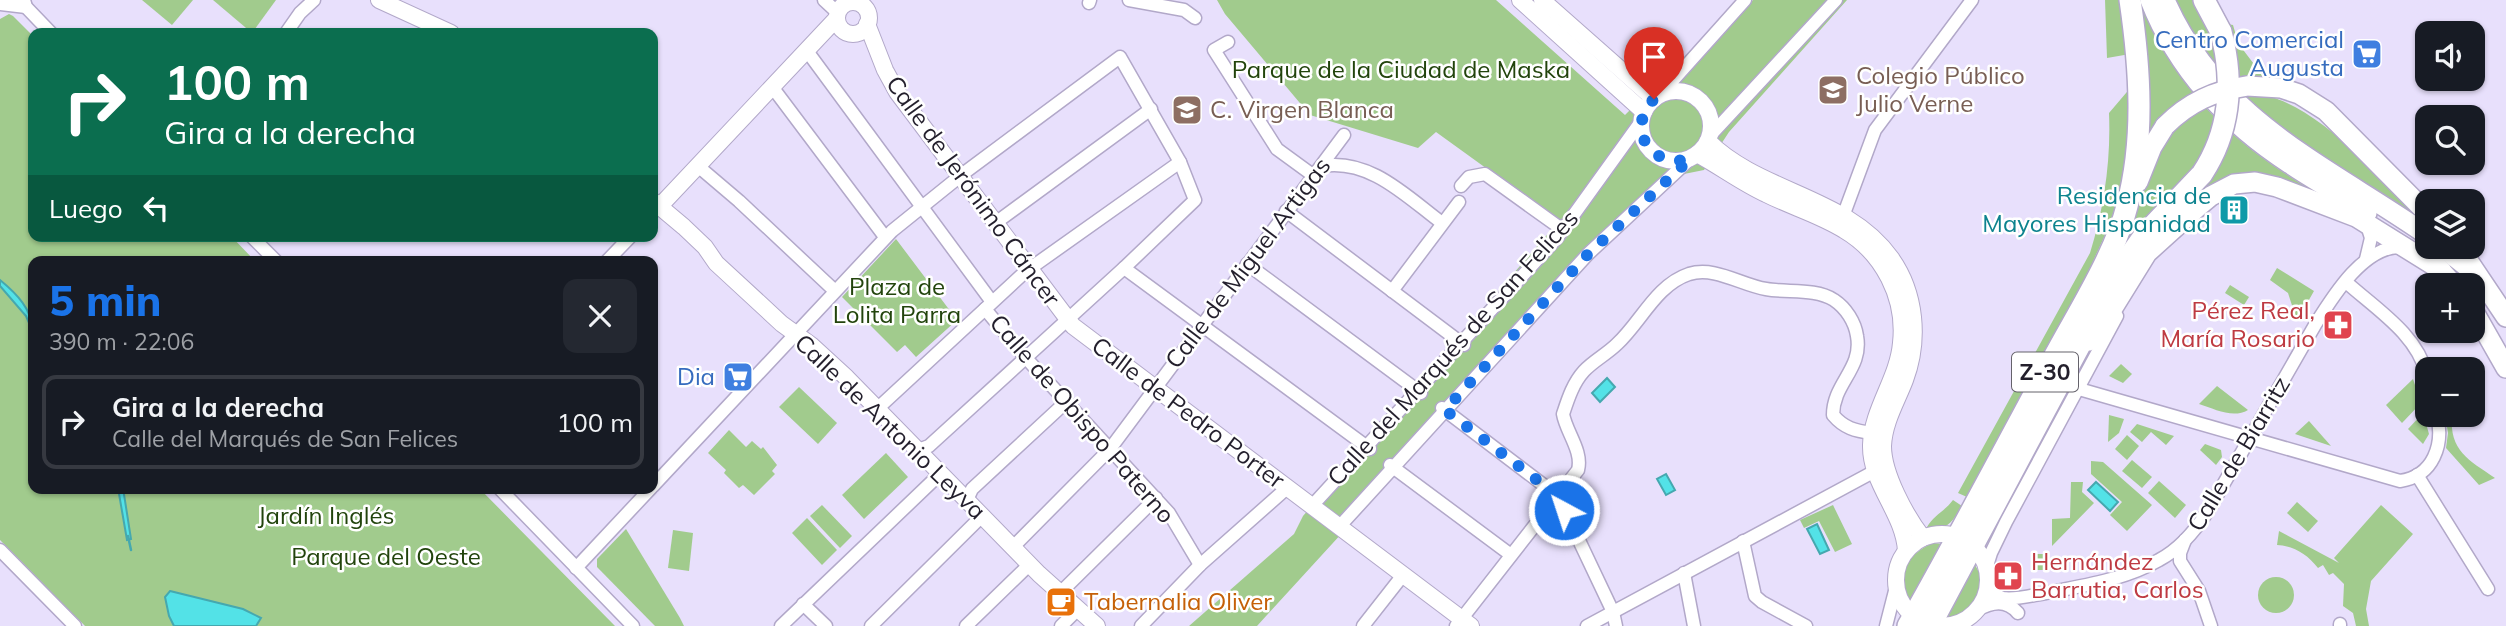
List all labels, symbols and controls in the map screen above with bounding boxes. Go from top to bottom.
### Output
map controls [2415,21,2485,427]
button: sound [2415,21,2485,91]
place label: Centro Comercial Augusta [2155,24,2344,82]
pin [1624,27,1684,99]
supermarket icon: Centro Comercial Augusta [2350,37,2384,71]
icon: arrive [1635,38,1673,76]
text: 100 m [164,51,310,112]
park label: Parque de la Ciudad de Maska [1232,54,1570,84]
icon: right [49,56,140,147]
place label: Colegio Público Julio Verne [1856,60,2025,118]
street label: Calle de Jerónimo Cáncer [880,69,1068,312]
school or university icon: Colegio Público Julio Verne [1816,73,1850,107]
school or university icon: C. Virgen Blanca [1170,93,1204,127]
place label: C. Virgen Blanca [1210,94,1394,124]
button: search [2415,105,2485,175]
text: Gira a la derecha [164,112,416,152]
street label: Calle de Miguel Artigas [1158,151,1336,374]
place label: Residencia de Mayores Hispanidad [1982,180,2211,238]
icon: left [137,189,175,227]
button: layers [2415,189,2485,259]
text: Luego [49,192,123,225]
building icon: Residencia de Mayores Hispanidad [2217,193,2251,227]
street label: Calle del Marqués de San Felices [1320,203,1584,492]
park label: Plaza de Lolita Parra [833,271,961,329]
button: + [2415,273,2485,343]
text: 5 min [49,274,162,327]
button: close [563,279,637,353]
place label: Pérez Real, María Rosario [2160,295,2315,353]
street label: Calle de Obispo Paterno [984,308,1182,529]
pharmacy icon: Pérez Real, María Rosario [2321,308,2355,342]
text: 390 m · 22:06 [49,327,194,356]
street label: Calle de Antonio Leyva [789,327,993,525]
street label: Calle de Pedro Porter [1086,330,1291,495]
road number: Z-30 [2012,352,2078,392]
button: − [2415,357,2485,427]
supermarket icon: Dia [721,360,755,394]
place label: Dia [677,361,715,391]
street label: Calle de Biarritz [2180,371,2296,536]
text: Gira a la derecha [112,391,324,424]
icon: right [53,403,91,441]
text: 100 m [557,406,633,439]
text: Calle del Marqués de San Felices [112,424,458,453]
position arrow [1527,473,1601,547]
park label: Jardín Inglés [258,500,394,530]
park label: Parque del Oeste [291,541,481,571]
place label: Hernández Barrutia, Carlos [2031,546,2204,604]
pharmacy icon: Hernández Barrutia, Carlos [1991,559,2025,593]
cafe icon: Tabernalia Oliver [1044,585,1078,619]
place label: Tabernalia Oliver [1084,586,1272,616]

